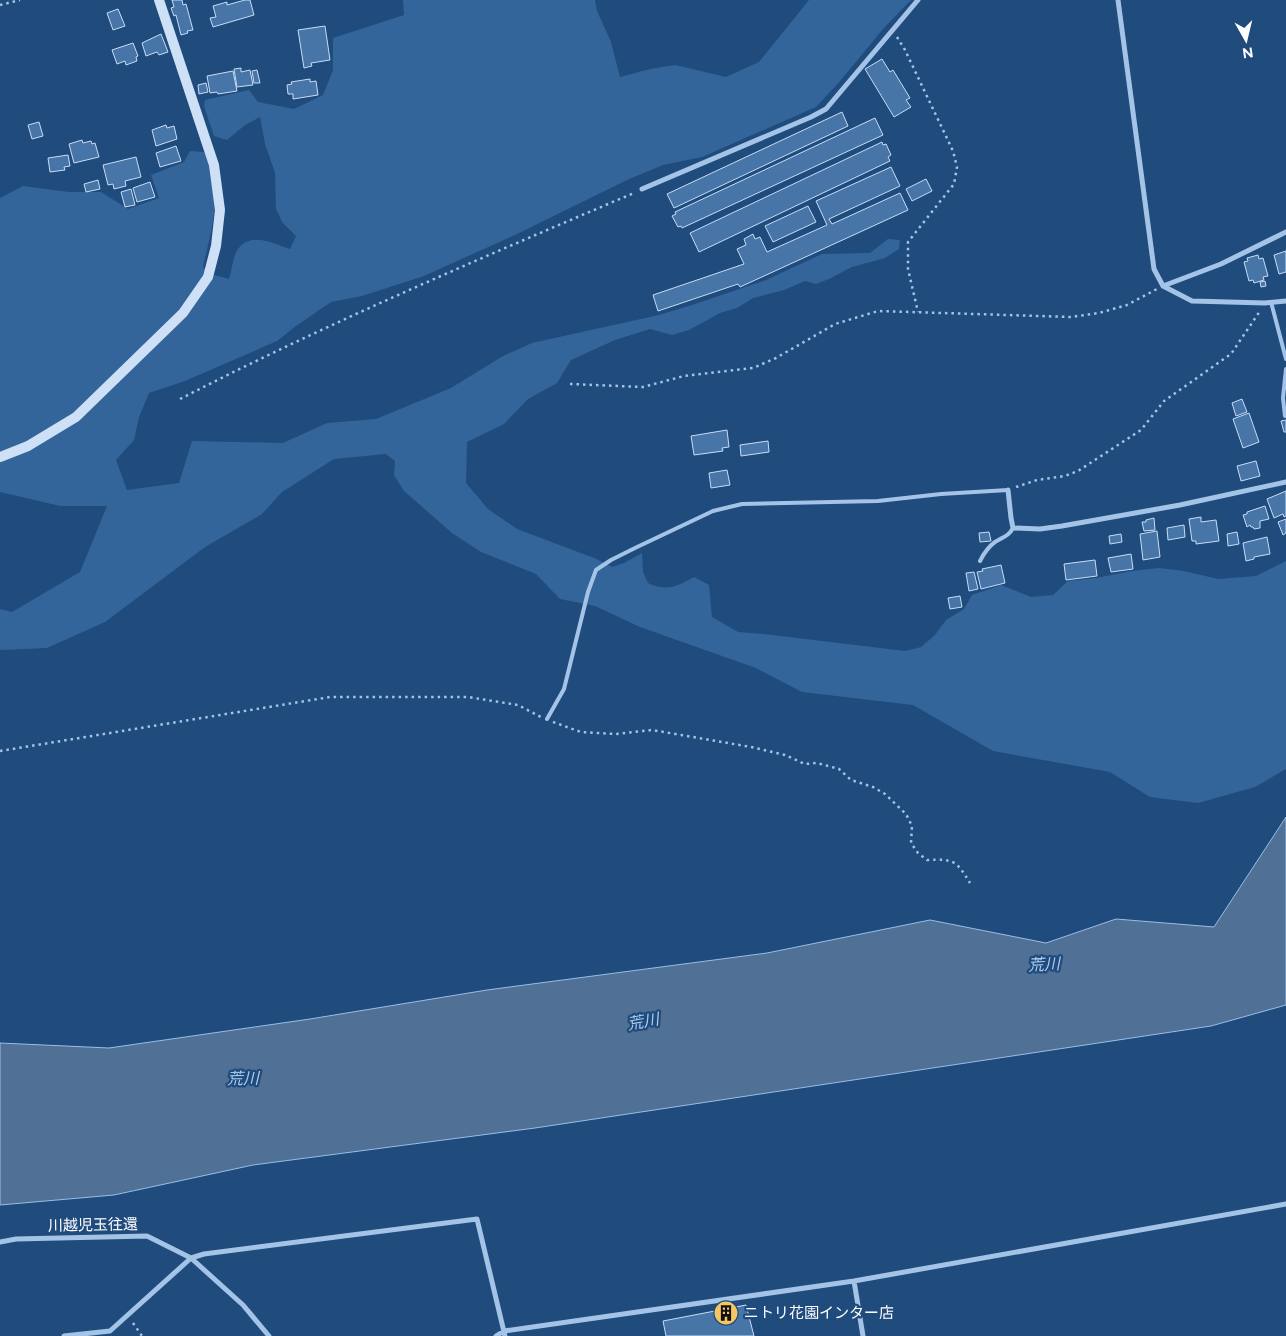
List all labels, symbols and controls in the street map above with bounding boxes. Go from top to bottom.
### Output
north arrow [1221,15,1271,65]
text: N [1241,43,1254,62]
water label: 荒川 [1028,954,1062,975]
water label: 荒川 [626,1009,662,1034]
water label: 荒川 [227,1069,261,1088]
street label: 川越児玉往還 [48,1215,138,1235]
building icon: ニトリ花園インター店 [713,1300,739,1326]
place label: ニトリ花園インター店 [744,1304,894,1322]

